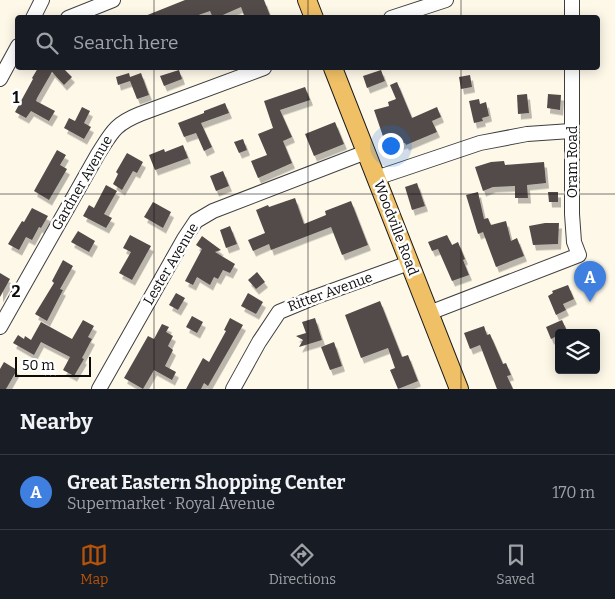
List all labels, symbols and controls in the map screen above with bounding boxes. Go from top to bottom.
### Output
search box [15,15,600,70]
icon: search [33,29,61,57]
text: Search here [73,31,178,54]
text: 1 [13,88,20,107]
street label: Oram Road [564,126,581,198]
street label: Gardner Avenue [48,133,116,233]
your location [378,133,404,159]
street label: Woodville Road [370,178,422,278]
street label: Lester Avenue [140,220,202,308]
pin: A [574,261,606,302]
street label: Ritter Avenue [285,269,375,315]
text: 2 [11,282,21,301]
map controls [555,329,600,374]
button: layers [555,329,600,374]
scale bar [15,354,91,377]
text: 50 m [22,357,55,374]
text: Nearby [20,409,93,435]
text: Great Eastern Shopping Center [67,471,346,494]
text: A [30,483,42,502]
text: 170 m [552,483,595,502]
text: Supermarket · Royal Avenue [67,494,275,513]
tab: Map [80,541,108,588]
tab: Directions [269,541,336,588]
tab: Saved [496,541,535,588]

